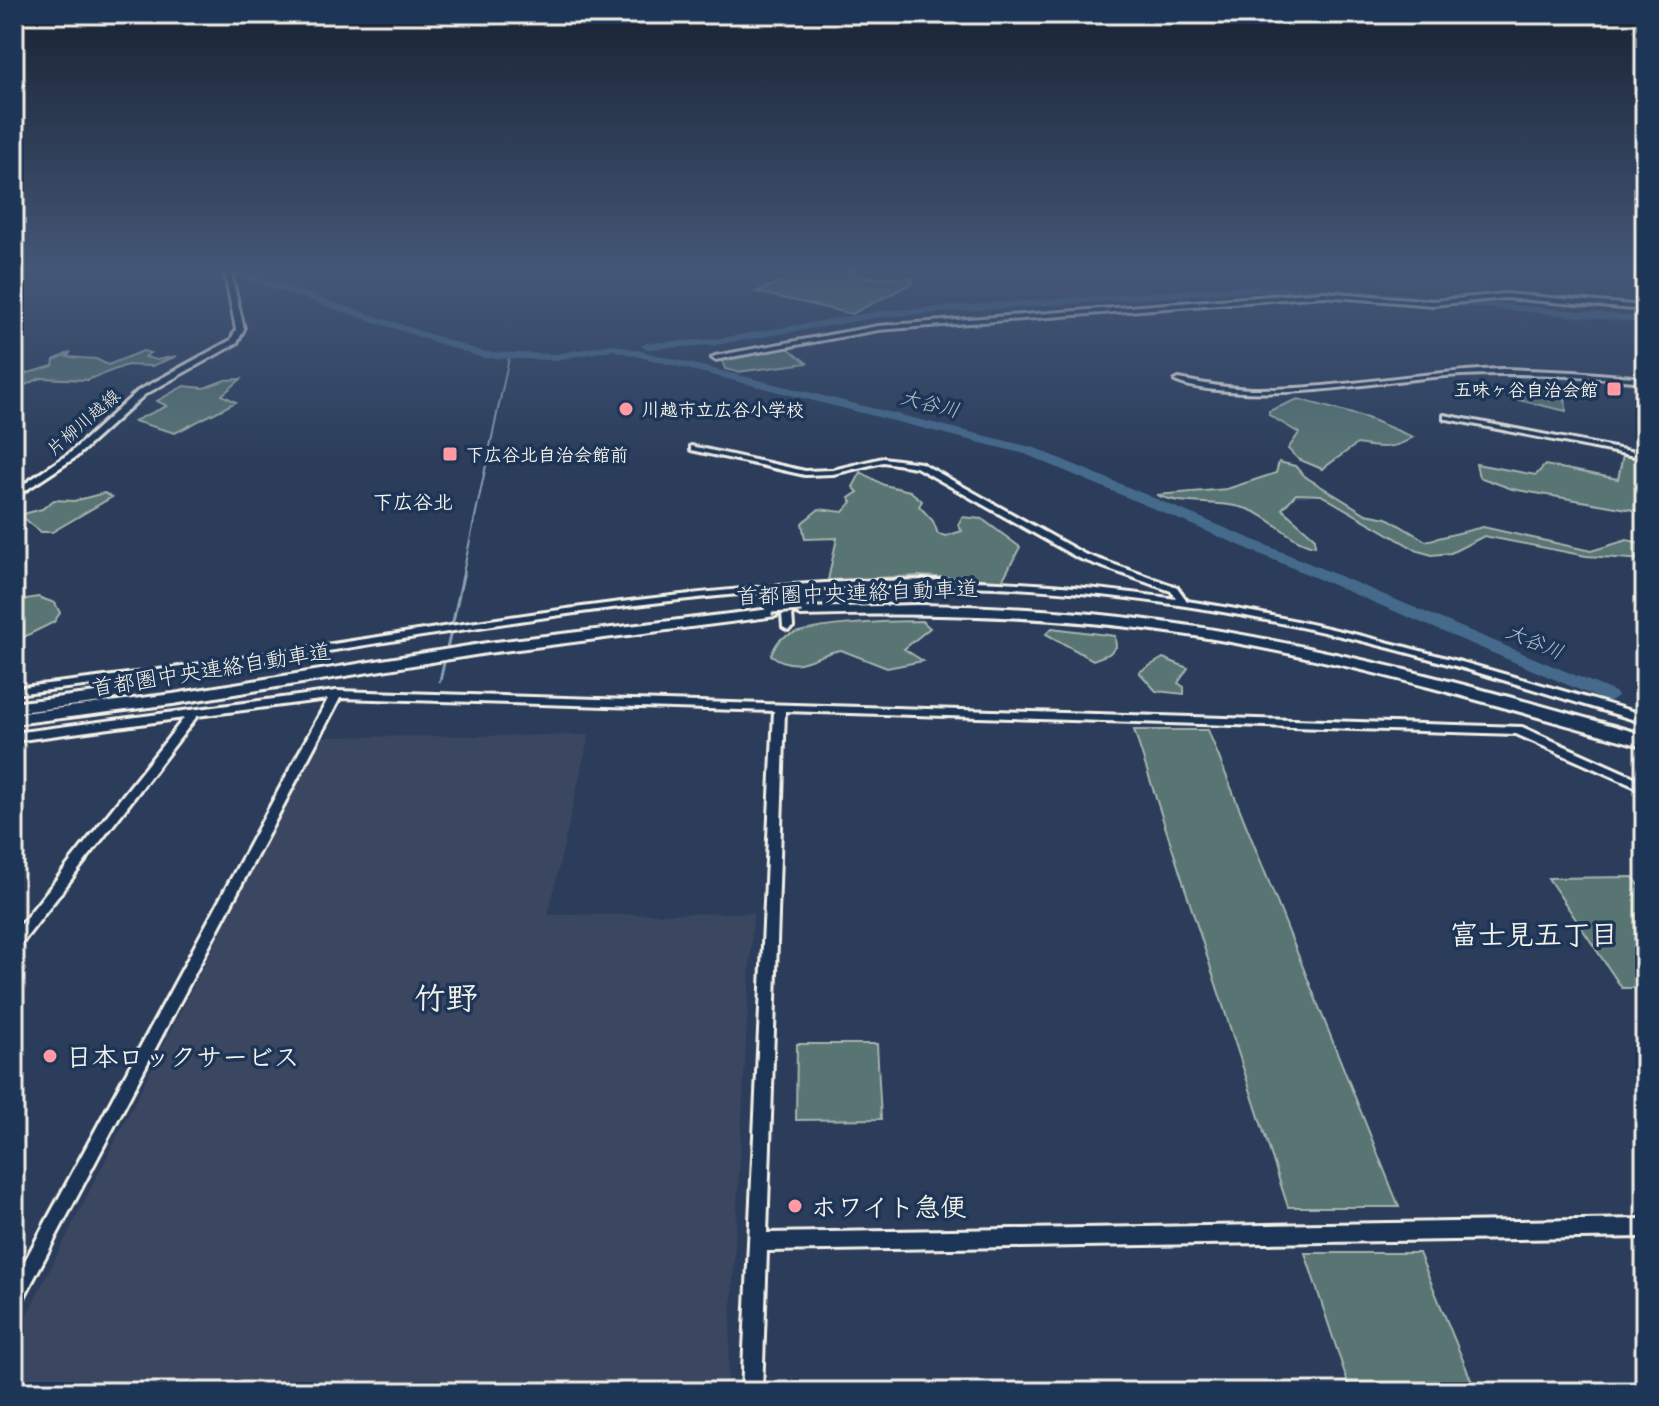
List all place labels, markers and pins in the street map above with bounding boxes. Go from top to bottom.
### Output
place label: 五味ヶ谷自治会館 [1454,378,1598,401]
marker: 五味ヶ谷自治会館 [1605,380,1623,398]
place label: 川越市立広谷小学校 [642,398,804,421]
marker: 川越市立広谷小学校 [617,400,635,418]
place label: 下広谷北自治会館前 [466,443,628,466]
marker: 下広谷北自治会館前 [441,445,459,463]
place label: 日本ロックサービス [66,1040,299,1073]
marker: 日本ロックサービス [41,1047,59,1065]
place label: ホワイト急便 [811,1190,966,1223]
marker: ホワイト急便 [786,1197,804,1215]

